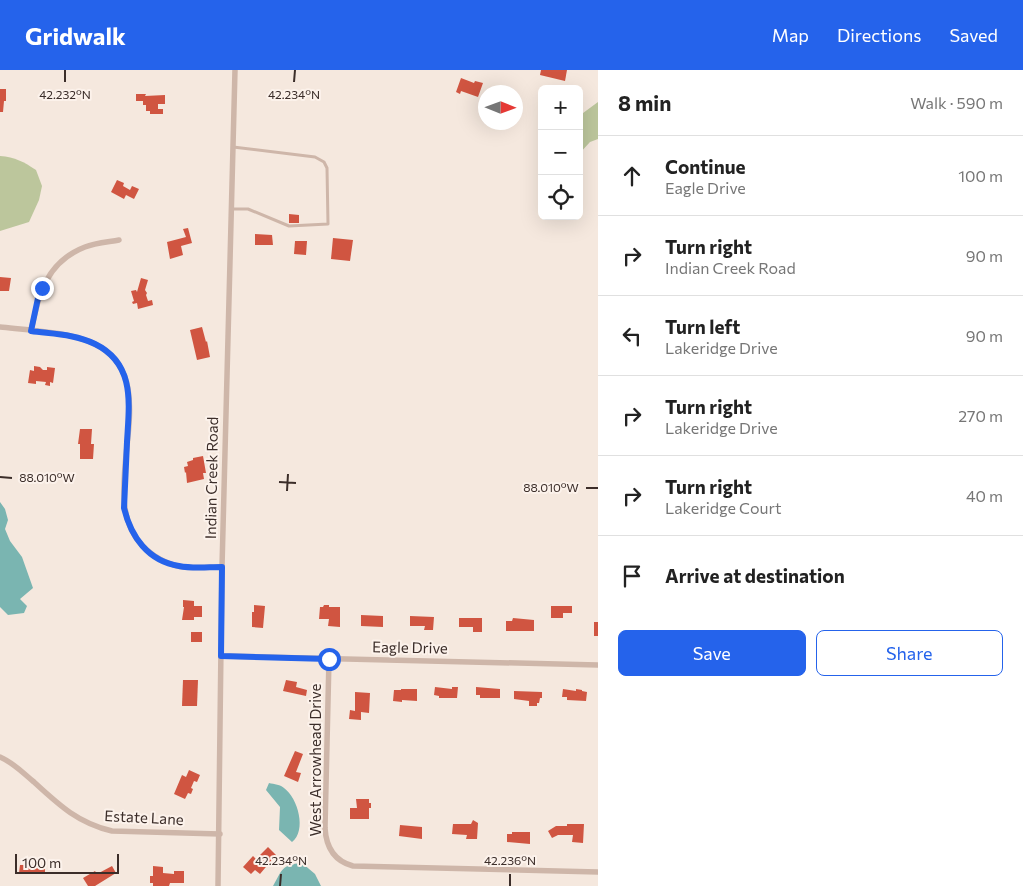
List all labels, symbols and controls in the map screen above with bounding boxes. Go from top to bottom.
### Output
text: Gridwalk [25,21,126,50]
text: Map [772,24,809,46]
text: Directions [837,24,921,46]
text: Saved [949,24,998,46]
north arrow [478,85,523,130]
map controls [538,85,583,220]
button: + [538,85,583,130]
text: 42.232°N [39,87,91,101]
text: 42.234°N [268,87,320,101]
text: 8 min [618,90,671,115]
text: Walk · 590 m [910,93,1003,112]
button: − [538,130,583,175]
text: Continue [665,155,745,178]
icon: ahead [618,162,646,190]
text: 100 m [958,166,1003,185]
button: locate [538,175,583,220]
text: Eagle Drive [665,178,746,197]
text: Turn right [665,235,752,258]
icon: right [618,242,646,270]
text: 90 m [966,246,1003,265]
text: Indian Creek Road [665,258,796,277]
route end [31,277,54,300]
text: Turn left [665,315,740,338]
icon: left [618,322,646,350]
text: 90 m [966,326,1003,345]
text: Lakeridge Drive [665,338,778,357]
text: Turn right [665,395,752,418]
icon: right [618,402,646,430]
text: 270 m [958,406,1003,425]
street label: Indian Creek Road [201,417,221,539]
text: Lakeridge Drive [665,418,778,437]
text: 88.010°W [19,470,75,484]
text: Turn right [665,475,752,498]
text: 88.010°W [523,480,579,494]
icon: right [618,482,646,510]
text: 40 m [966,486,1003,505]
text: Lakeridge Court [665,498,781,517]
icon: arrive [618,562,646,590]
text: Arrive at destination [665,564,845,587]
button: Save [618,630,806,676]
button: Share [816,630,1003,676]
street label: Eagle Drive [372,637,448,657]
route start [318,648,341,671]
street label: West Arrowhead Drive [306,683,324,836]
street label: Estate Lane [104,806,184,828]
scale bar [15,851,119,874]
text: 42.234°N [255,853,307,867]
text: 42.236°N [484,853,536,867]
text: 100 m [22,854,61,871]

